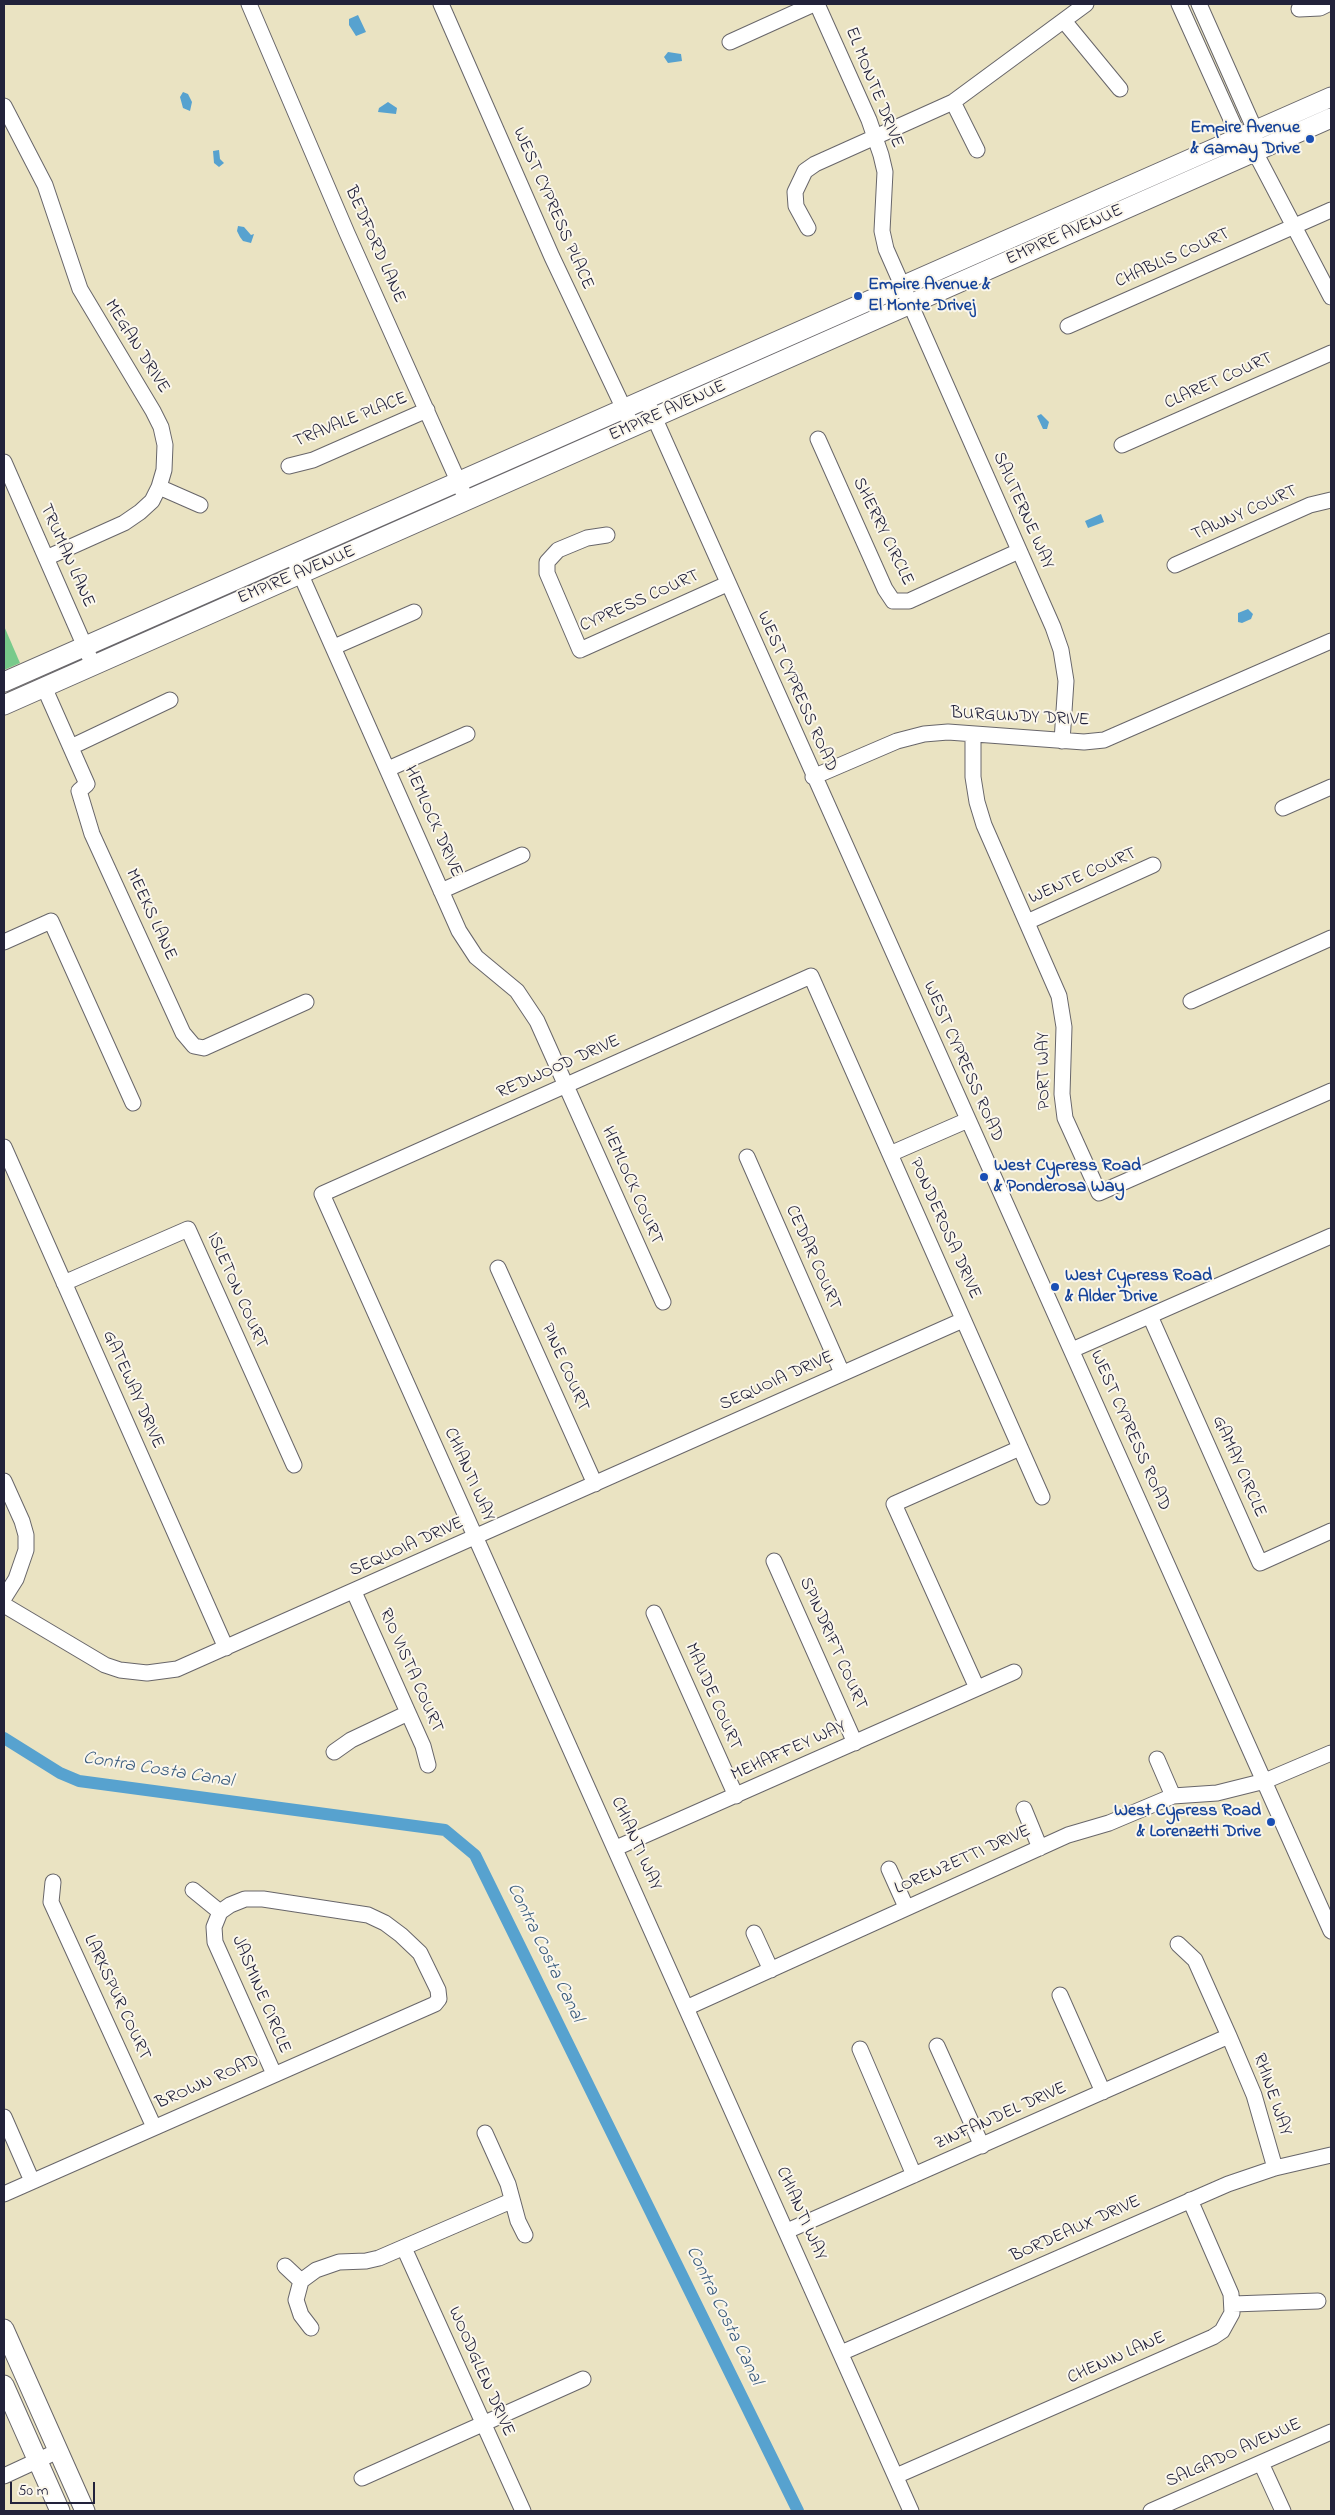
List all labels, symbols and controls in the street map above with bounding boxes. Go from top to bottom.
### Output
street label: EL MONTE DRIVE [839,24,907,152]
place label: Empire Avenue & Gamay Drive [1190,118,1300,160]
street label: WEST CYPRESS PLACE [507,125,597,293]
marker: Empire Avenue & Gamay Drive [1304,133,1316,145]
street label: BEDFORD LANE [339,183,409,307]
street label: EMPIRE AVENUE [1003,201,1127,271]
street label: CHABLIS COURT [1112,224,1234,294]
place label: Empire Avenue & El Monte Drivej [868,275,991,318]
marker: Empire Avenue & El Monte Drivej [852,290,864,302]
street label: MEGAN DRIVE [99,296,173,398]
street label: CLARET COURT [1162,349,1276,415]
street label: EMPIRE AVENUE [606,377,730,447]
street label: TRAVALE PLACE [291,388,411,454]
street label: SAUTERNE WAY [986,449,1058,573]
street label: SHERRY CIRCLE [847,475,917,589]
street label: TAWNY COURT [1189,481,1301,547]
street label: TRUMAN LANE [34,501,98,611]
street label: EMPIRE AVENUE [235,542,359,610]
street label: CYPRESS COURT [577,566,703,638]
street label: WEST CYPRESS ROAD [751,608,841,776]
street label: BURGUNDY DRIVE [950,704,1090,732]
street label: HEMLOCK DRIVE [398,763,466,881]
street label: WENTE COURT [1026,844,1140,910]
street label: MEEKS LANE [119,866,181,964]
street label: WEST CYPRESS ROAD [917,978,1007,1146]
street label: REDWOOD DRIVE [494,1031,624,1105]
street label: PORT WAY [1034,1032,1056,1110]
street label: HEMLOCK COURT [595,1124,667,1248]
street label: PONDEROSA DRIVE [903,1155,985,1303]
place label: West Cypress Road & Ponderosa Way [994,1156,1141,1198]
marker: West Cypress Road & Ponderosa Way [978,1171,990,1183]
street label: CEDAR COURT [779,1202,845,1314]
street label: ISLETON COURT [201,1230,271,1352]
place label: West Cypress Road & Alder Drive [1065,1266,1212,1308]
marker: West Cypress Road & Alder Drive [1049,1281,1061,1293]
street label: PINE COURT [535,1321,593,1415]
street label: GATEWAY DRIVE [96,1328,168,1452]
street label: SEQUOIA DRIVE [717,1347,837,1417]
street label: WEST CYPRESS ROAD [1084,1347,1174,1515]
street label: GAMAY CIRCLE [1206,1413,1270,1521]
street label: CHIANTI WAY [438,1425,498,1525]
street label: SEQUOIA DRIVE [347,1513,467,1583]
street label: SPINDRIFT COURT [793,1574,871,1714]
street label: RIO VISTA COURT [373,1606,447,1736]
street label: MAUDE COURT [679,1640,745,1754]
street label: MEHAFFEY WAY [728,1717,850,1787]
water label: Contra Costa Canal [81,1748,235,1794]
street label: CHIANTI WAY [605,1794,665,1894]
place label: West Cypress Road & Lorenzetti Drive [1114,1801,1261,1844]
marker: West Cypress Road & Lorenzetti Drive [1265,1816,1277,1828]
street label: LORENZETTI DRIVE [892,1821,1034,1901]
water label: Contra Costa Canal [500,1880,588,2026]
street label: LARKSPUR COURT [77,1932,155,2064]
street label: JASMINE CIRCLE [225,1933,295,2057]
street label: BROWN ROAD [153,2051,263,2115]
street label: RHINE WAY [1247,2051,1295,2139]
street label: ZINFANDEL DRIVE [932,2078,1070,2156]
street label: CHIANTI WAY [770,2164,830,2264]
street label: BORDEAUX DRIVE [1008,2192,1144,2268]
water label: Contra Costa Canal [679,2243,767,2389]
street label: WOODGLEN DRIVE [442,2304,518,2440]
street label: CHENIN LANE [1065,2328,1169,2390]
street label: SALGADO AVENUE [1163,2414,1305,2494]
scale bar [12,2472,98,2504]
text: 50 m [18,2480,48,2502]

